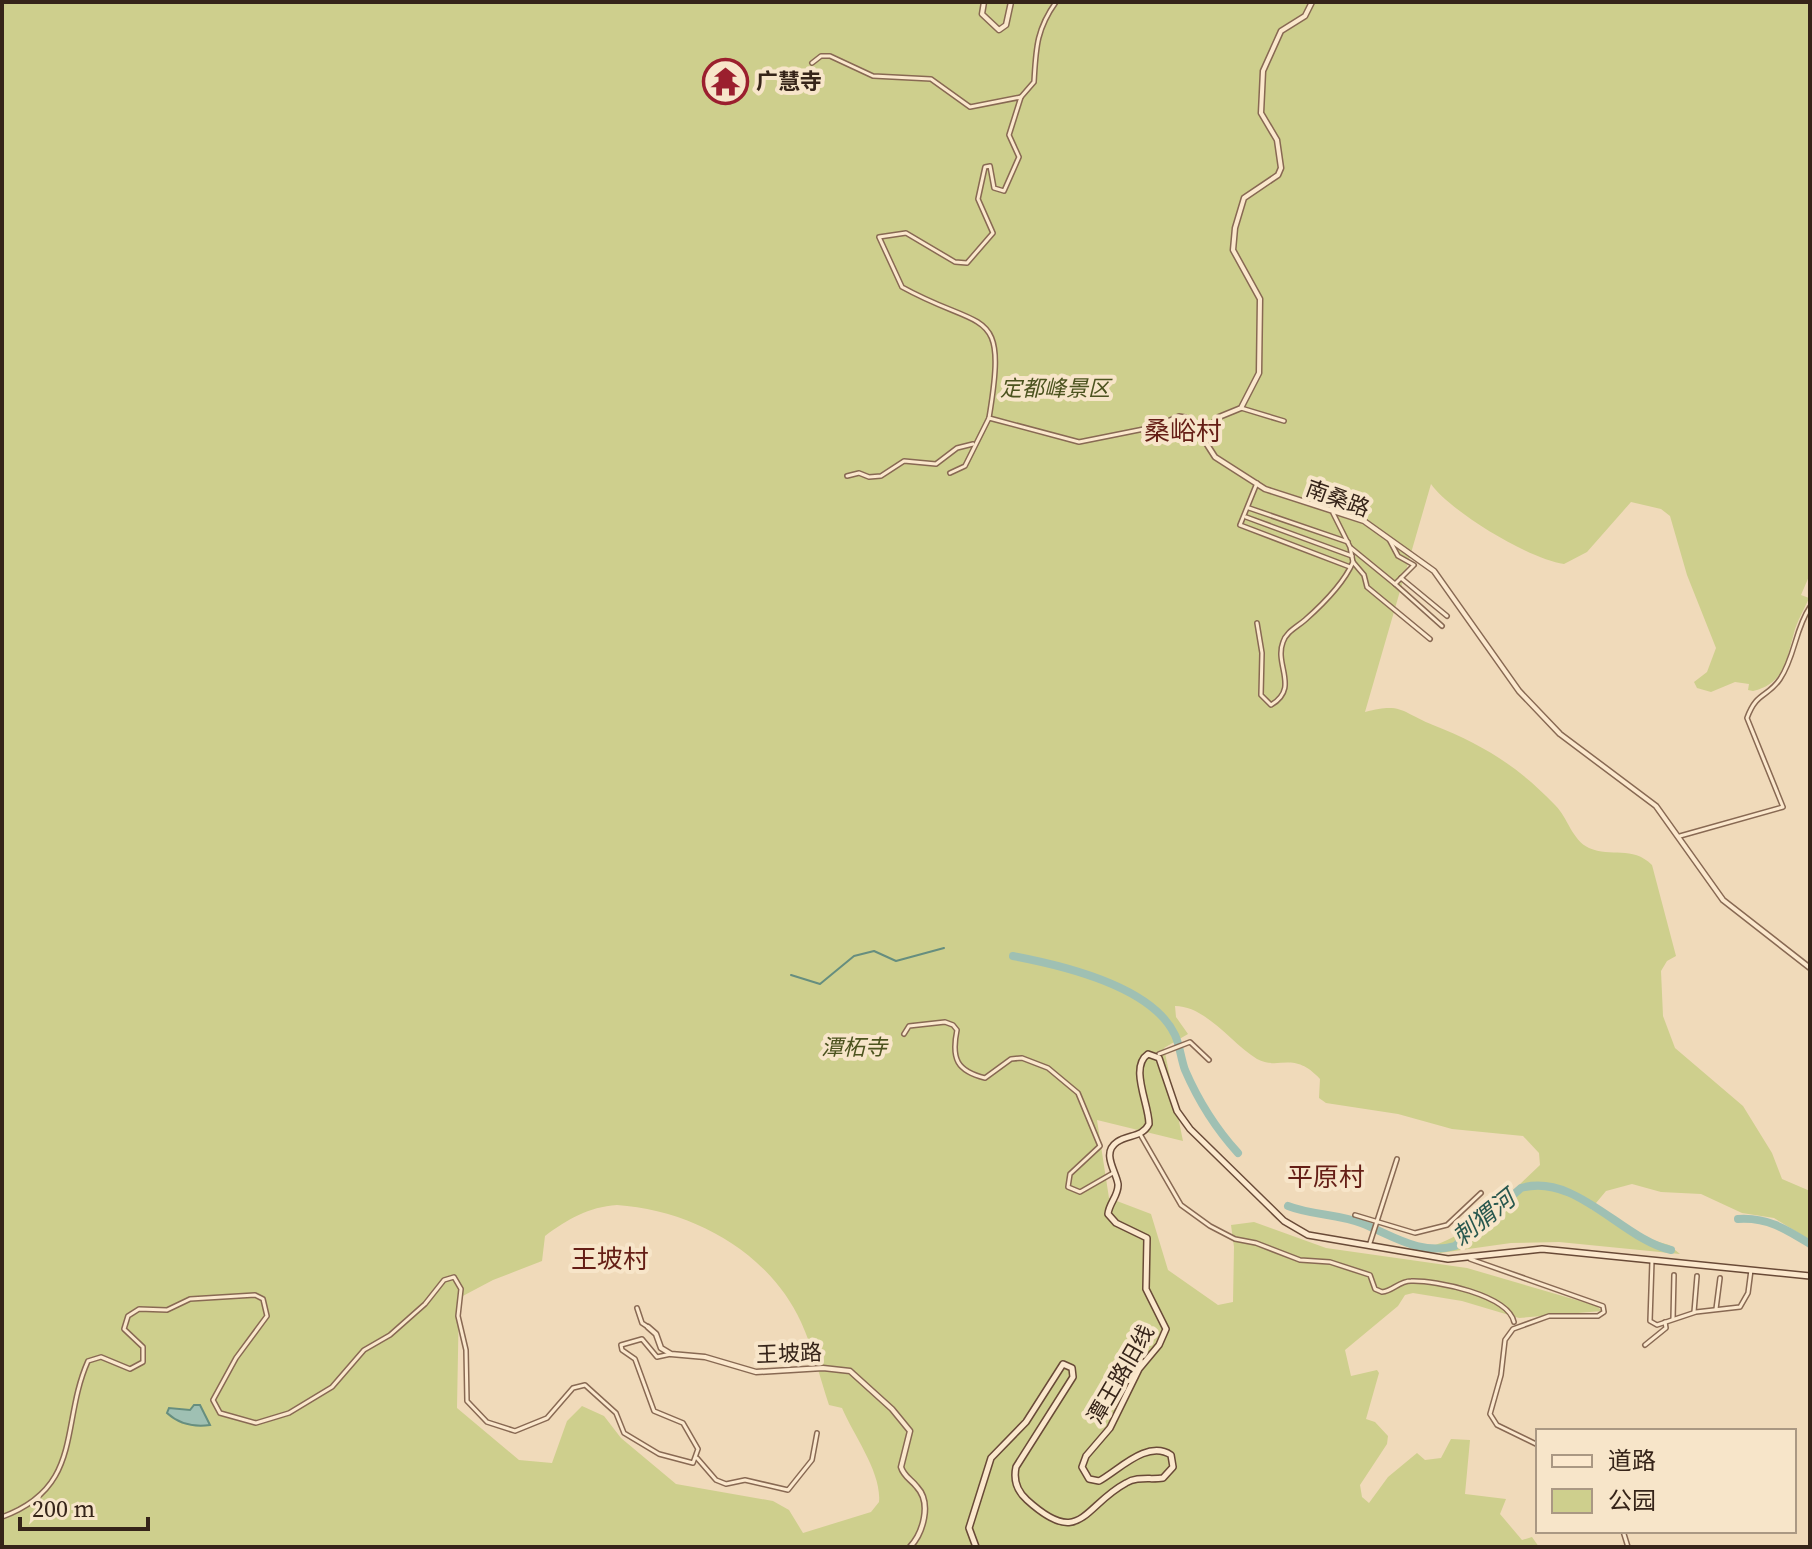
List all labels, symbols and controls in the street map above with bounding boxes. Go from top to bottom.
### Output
temple icon: 广慧寺 [701,57,749,105]
place label: 广慧寺 [756,66,822,96]
park label: 定都峰景区 [1000,373,1113,403]
district label: 桑峪村 [1144,413,1222,449]
street label: 南桑路 [1302,473,1374,523]
park label: 潭柘寺 [821,1032,889,1062]
district label: 平原村 [1287,1159,1365,1195]
water label: 刺猬河 [1445,1180,1525,1253]
district label: 王坡村 [571,1241,649,1277]
street label: 潭王路旧线 [1080,1319,1160,1429]
street label: 王坡路 [755,1337,823,1369]
legend [1536,1429,1796,1533]
text: 道路 [1608,1444,1656,1477]
scale bar [20,1481,148,1531]
text: 公园 [1608,1484,1656,1517]
text: 200 m [32,1492,95,1525]

